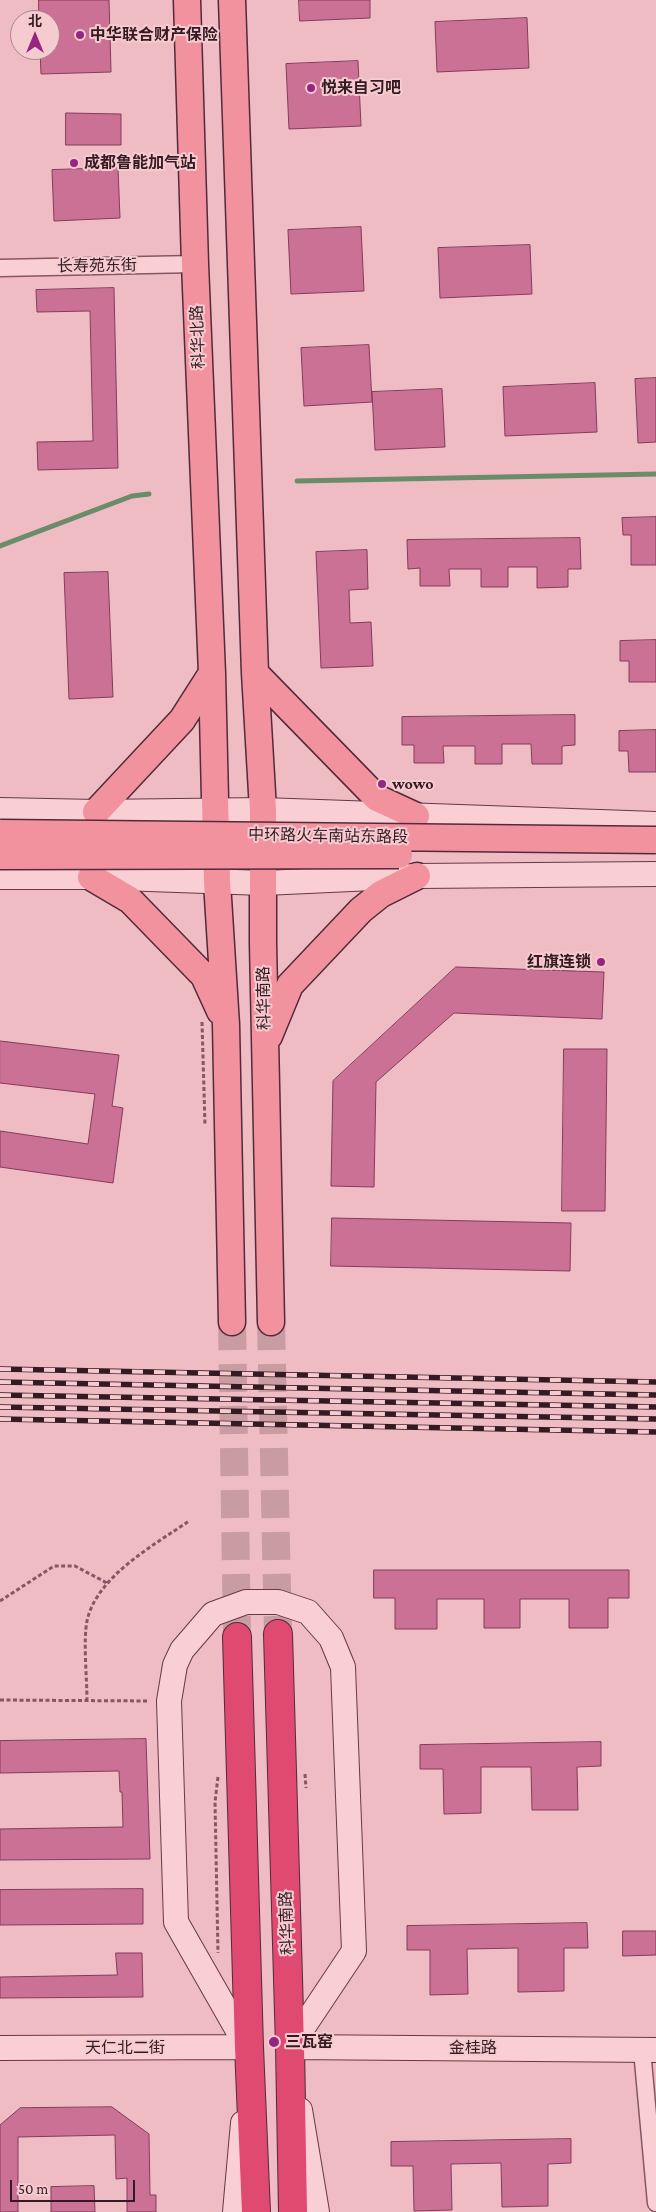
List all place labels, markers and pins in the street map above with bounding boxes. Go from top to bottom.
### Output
place label: 中华联合财产保险 [90,25,218,45]
marker: 中华联合财产保险 [74,29,86,41]
place label: 悦来自习吧 [321,78,401,98]
marker: 悦来自习吧 [305,82,317,94]
place label: 成都鲁能加气站 [84,153,196,173]
marker: 成都鲁能加气站 [68,157,80,169]
place label: wowo [392,774,433,794]
marker: wowo [376,778,388,790]
place label: 红旗连锁 [527,952,591,972]
marker: 红旗连锁 [595,956,607,968]
place label: 三瓦窑 [285,2032,333,2052]
marker: 三瓦窑 [267,2035,281,2049]

